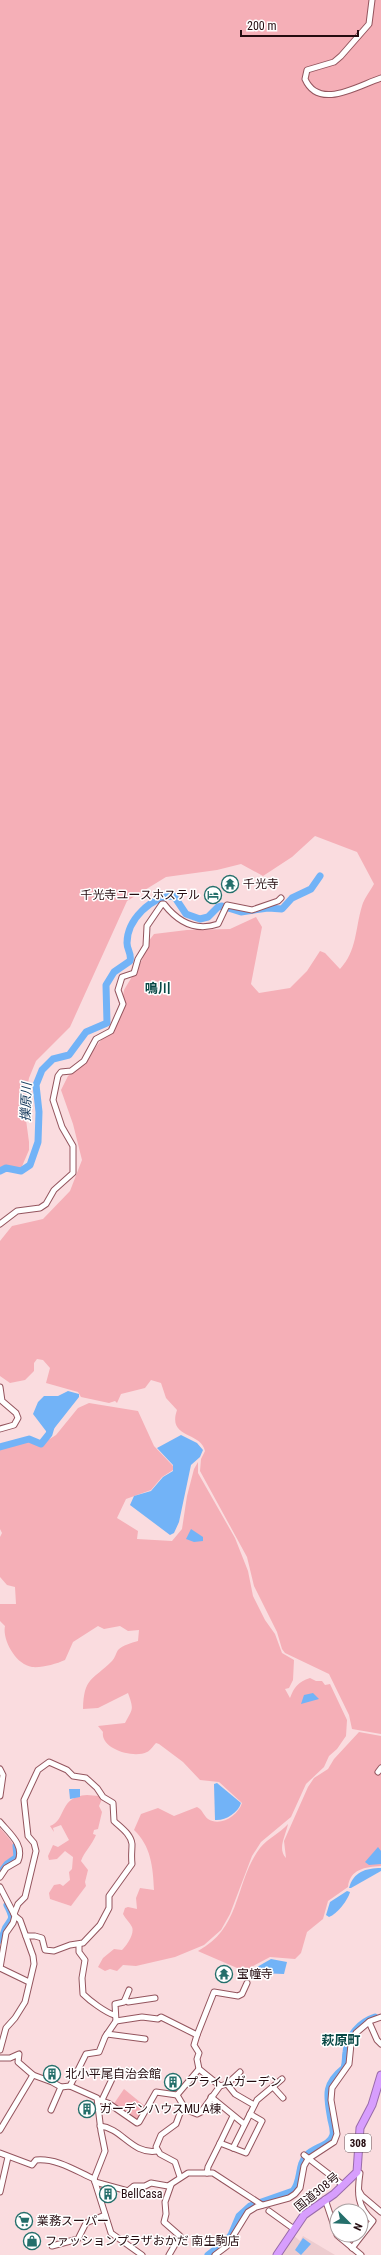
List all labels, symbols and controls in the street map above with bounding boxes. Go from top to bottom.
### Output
scale bar [241,12,358,38]
text: 200 m [247,19,277,33]
temple icon: 千光寺 [220,874,240,894]
place label: 千光寺 [243,877,279,891]
hotel icon: 千光寺ユースホステル [203,885,223,905]
place label: 千光寺ユースホステル [81,888,200,902]
district label: 鳴川 [145,981,171,996]
water label: 擽原川 [18,1080,34,1122]
temple icon: 宝幢寺 [214,1964,234,1984]
place label: 宝幢寺 [237,1967,273,1981]
district label: 萩原町 [321,2033,361,2048]
building icon: 北小平尾自治会館 [42,2064,62,2084]
place label: 北小平尾自治会館 [65,2067,161,2081]
building icon: プライムガーデン [163,2072,183,2092]
place label: プライムガーデン [186,2075,282,2089]
building icon: ガーデンハウスMU A棟 [77,2099,97,2119]
place label: ガーデンハウスMU A棟 [100,2102,221,2116]
road number: 308 [345,2134,371,2152]
street label: 国道308号 [292,2170,342,2214]
building icon: BellCasa [98,2184,118,2204]
place label: BellCasa [121,2187,163,2201]
north arrow [329,2203,369,2243]
supermarket icon: 業務スーパー [14,2211,34,2231]
place label: 業務スーパー [37,2214,109,2228]
text: N [350,2221,365,2233]
shop icon: ファッションプラザおかだ 南生駒店 [22,2231,42,2251]
place label: ファッションプラザおかだ 南生駒店 [45,2234,239,2248]

